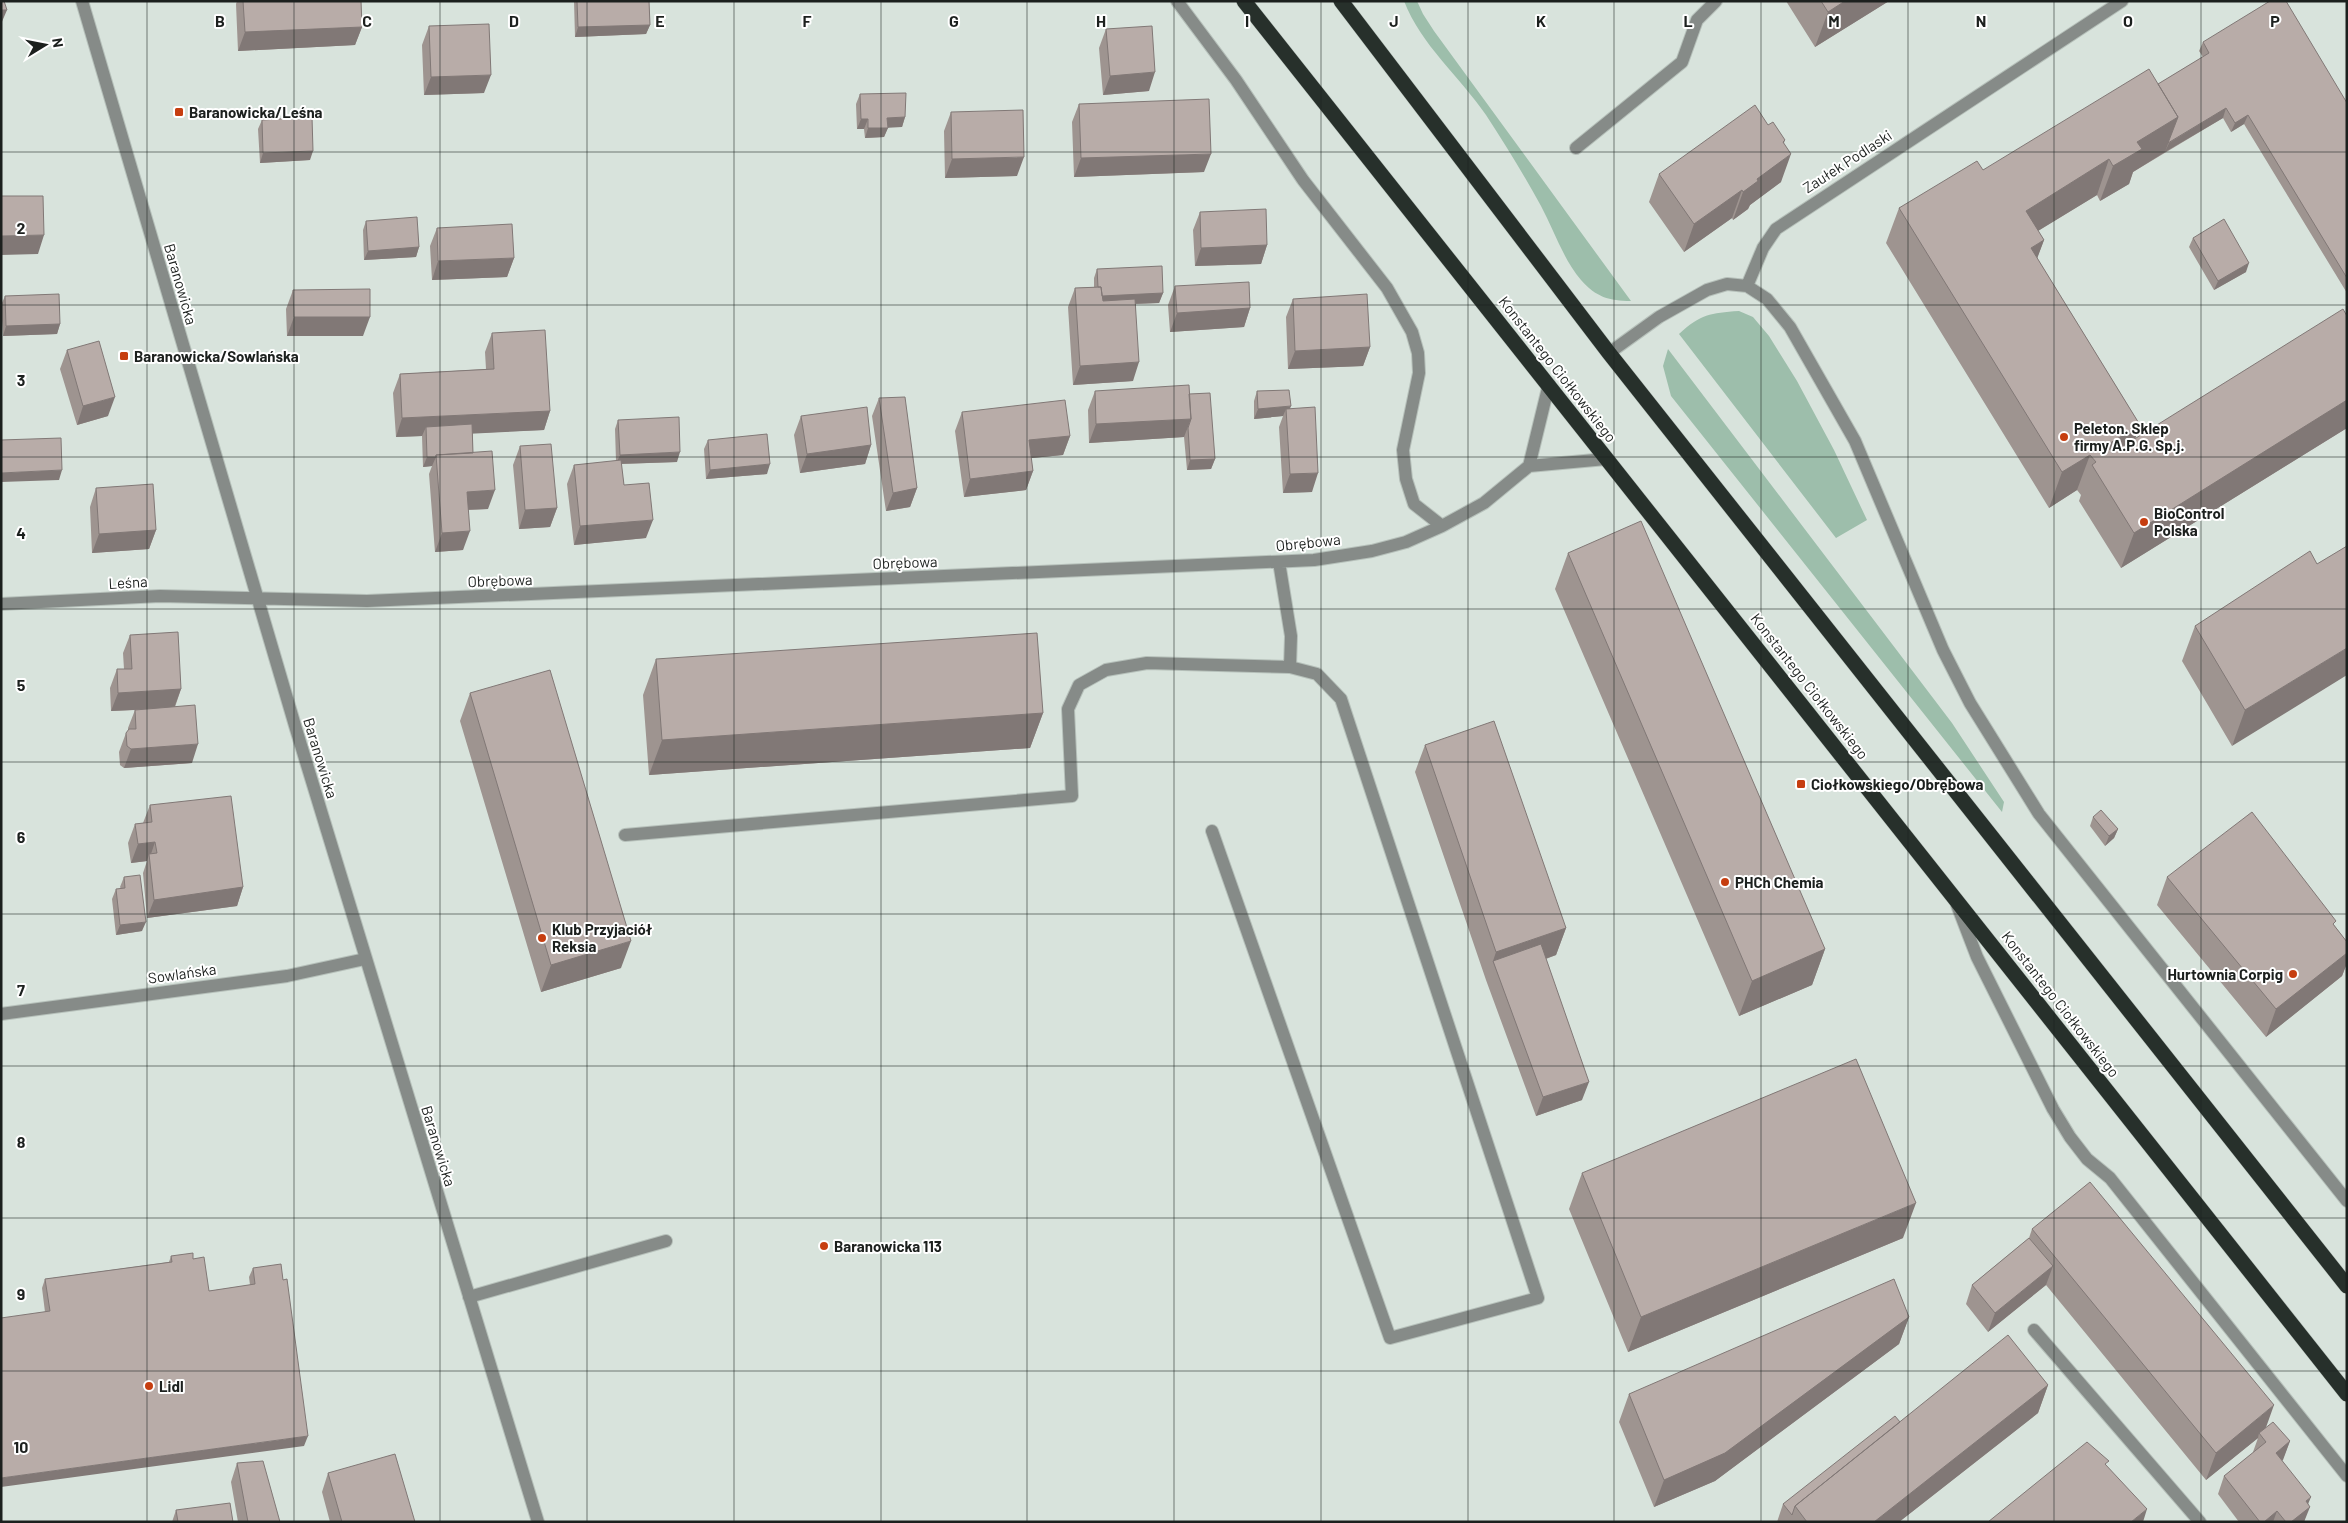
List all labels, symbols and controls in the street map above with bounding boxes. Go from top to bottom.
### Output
text: B [215,11,225,30]
text: C [362,11,372,30]
text: D [509,11,519,30]
text: E [655,11,665,30]
text: F [803,11,812,30]
text: G [949,11,959,30]
text: H [1096,11,1106,30]
text: I [1245,11,1249,30]
text: J [1389,11,1399,30]
text: K [1536,11,1546,30]
text: L [1683,11,1693,30]
text: M [1828,11,1840,30]
text: N [1976,11,1986,30]
text: O [2123,11,2133,30]
text: P [2270,11,2280,30]
north arrow [20,20,70,70]
text: N [49,37,67,49]
place label: Baranowicka/Leśna [189,103,323,121]
marker: Baranowicka/Leśna [173,106,185,118]
street label: Zaułek Podlaski [1799,126,1895,196]
text: 2 [17,218,26,237]
street label: Baranowicka [161,241,201,327]
street label: Konstantego Ciołkowskiego [1495,292,1621,446]
place label: Baranowicka/Sowlańska [134,347,299,365]
marker: Baranowicka/Sowlańska [118,350,130,362]
text: 3 [17,370,25,389]
place label: Peleton. Sklep firmy A.P.G. Sp.j. [2074,419,2184,454]
marker: Peleton. Sklep firmy A.P.G. Sp.j. [2058,431,2070,443]
place label: BioControl Polska [2154,504,2224,539]
marker: BioControl Polska [2138,516,2150,528]
text: 4 [16,523,26,542]
street label: Obrębowa [1275,530,1341,554]
street label: Obrębowa [872,552,938,572]
street label: Obrębowa [467,570,533,590]
street label: Leśna [108,572,148,592]
street label: Konstantego Ciołkowskiego [1747,609,1873,763]
text: 5 [17,675,26,694]
street label: Baranowicka [300,715,342,801]
place label: Ciołkowskiego/Obrębowa [1811,775,1983,793]
marker: Ciołkowskiego/Obrębowa [1795,778,1807,790]
text: 6 [17,827,26,846]
place label: PHCh Chemia [1735,873,1824,891]
marker: PHCh Chemia [1719,876,1731,888]
place label: Klub Przyjaciół Reksia [552,920,653,955]
street label: Konstantego Ciołkowskiego [1998,927,2124,1081]
marker: Klub Przyjaciół Reksia [536,932,548,944]
street label: Sowlańska [147,959,217,987]
place label: Hurtownia Corpig [2167,965,2283,983]
marker: Hurtownia Corpig [2287,968,2299,980]
text: 7 [17,980,25,999]
street label: Baranowicka [418,1103,460,1189]
text: 8 [17,1132,26,1151]
place label: Baranowicka 113 [834,1237,942,1255]
marker: Baranowicka 113 [818,1240,830,1252]
text: 9 [17,1284,25,1303]
place label: Lidl [159,1377,184,1395]
marker: Lidl [143,1380,155,1392]
text: 10 [14,1437,28,1456]

